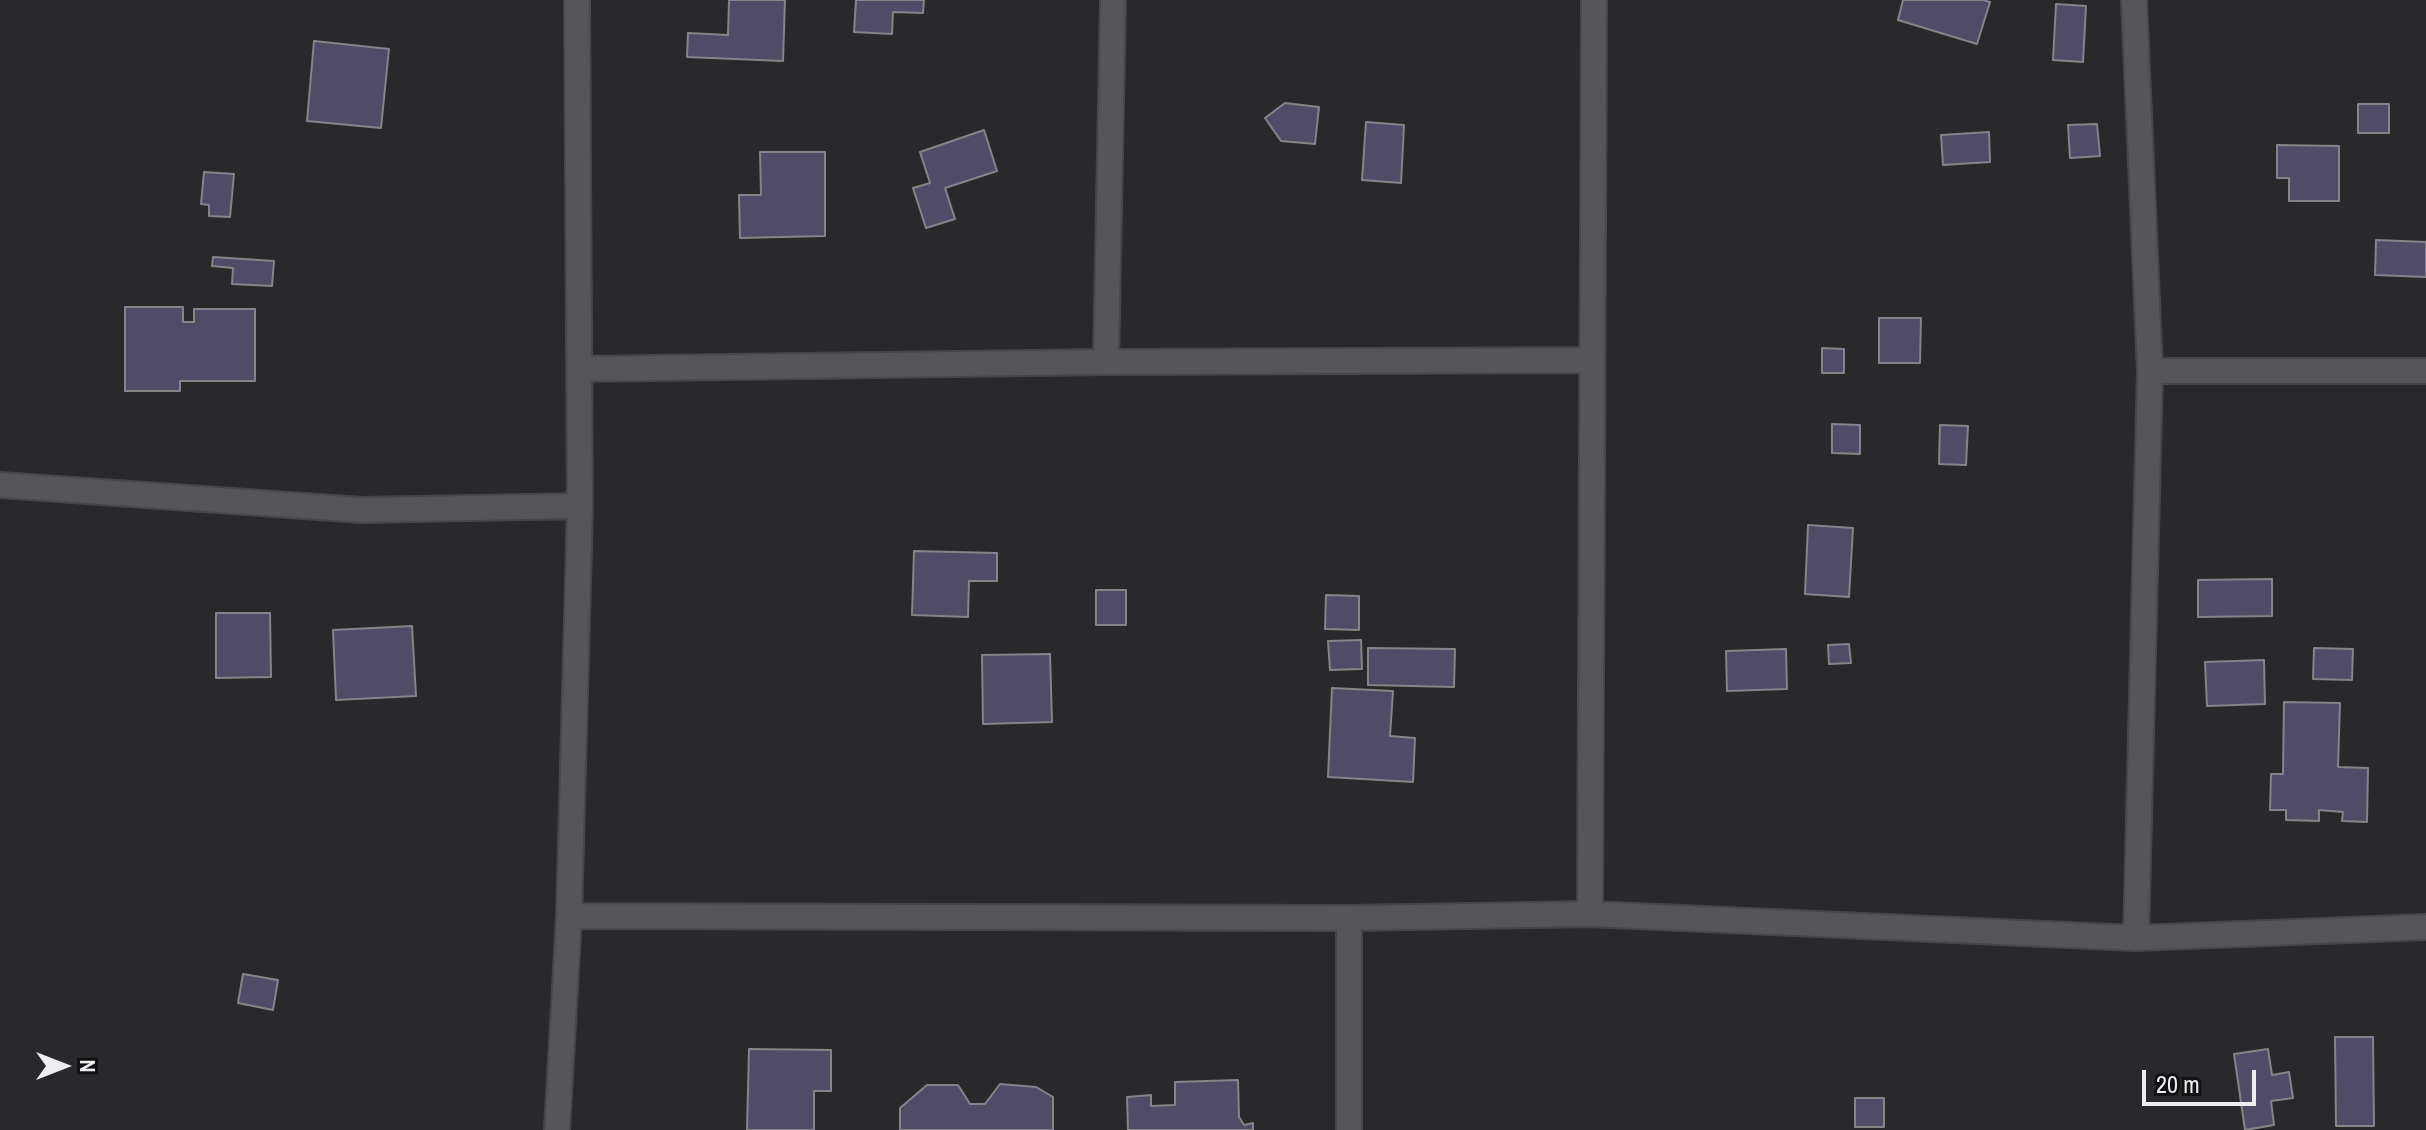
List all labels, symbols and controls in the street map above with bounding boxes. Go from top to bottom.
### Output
north arrow [24,1026,104,1106]
scale bar [2146,1054,2260,1104]
text: N [73,1059,103,1073]
text: 20 m [2156,1068,2200,1100]

